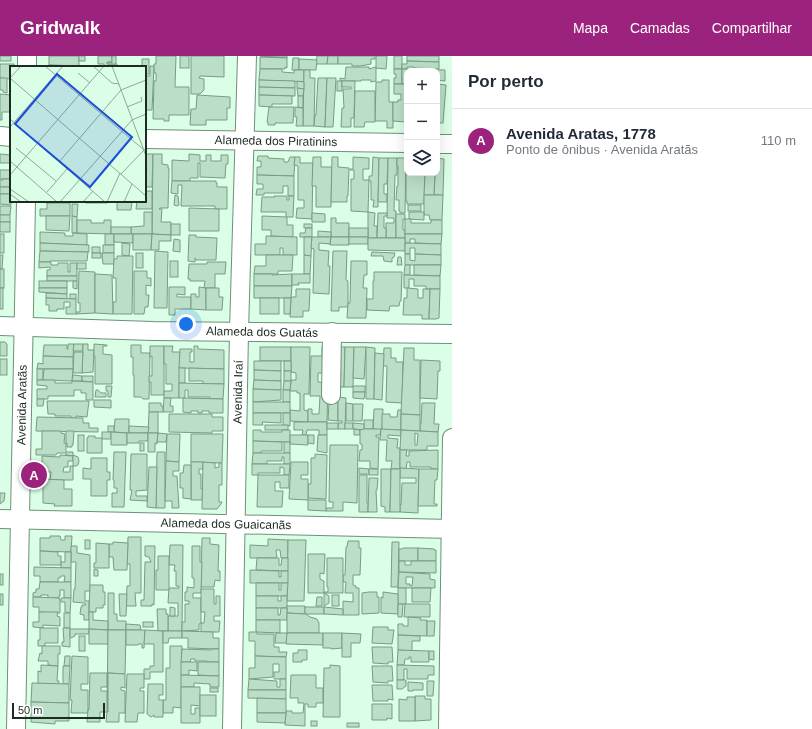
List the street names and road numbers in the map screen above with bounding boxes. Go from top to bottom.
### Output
street label: Alameda dos Piratinins [215,133,337,149]
street label: Alameda dos Guatás [206,324,318,340]
street label: Avenida Iraí [230,359,246,424]
street label: Avenida Aratãs [14,365,30,445]
street label: Alameda dos Guaicanãs [161,516,291,532]

